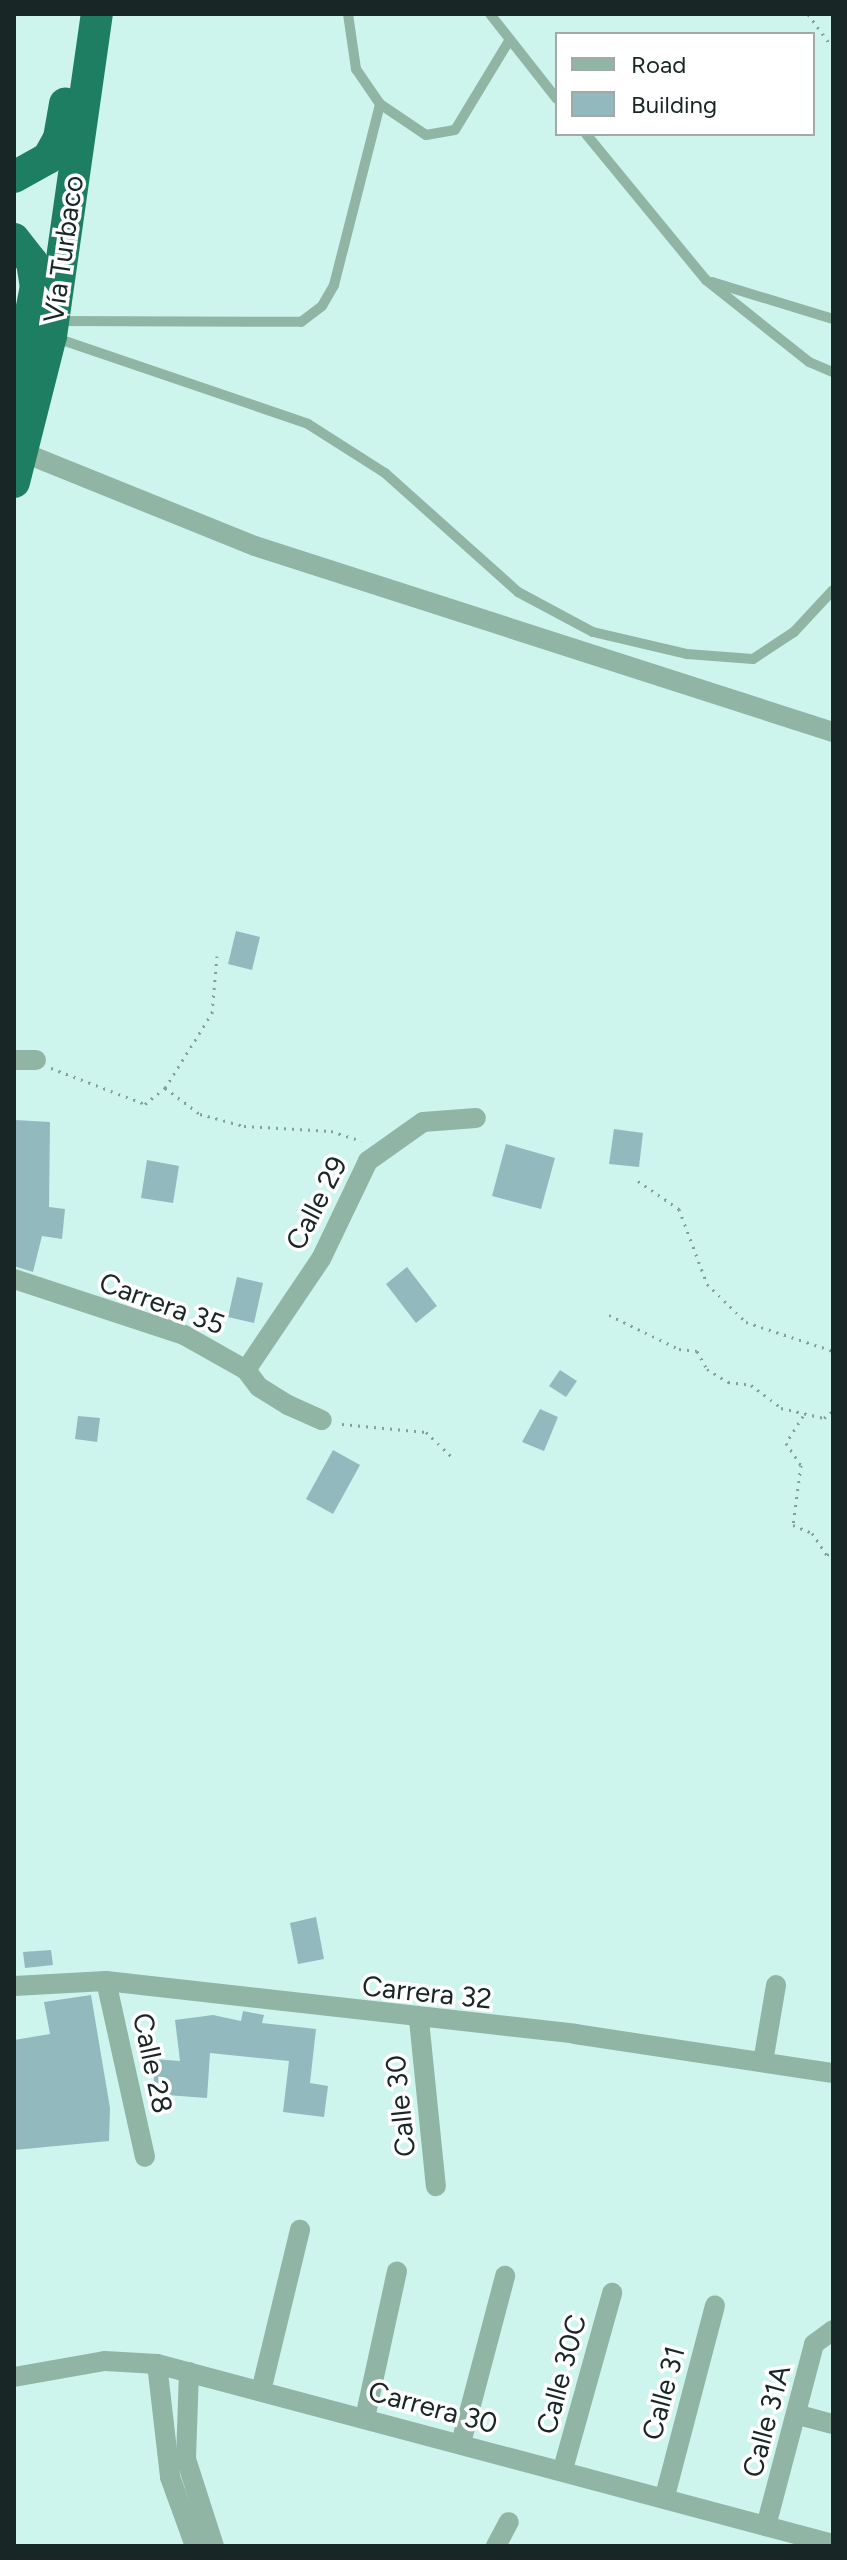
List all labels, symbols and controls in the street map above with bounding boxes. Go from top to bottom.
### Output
legend [555,32,815,136]
text: Road [631,50,686,79]
text: Building [631,90,717,119]
street label: Vía Turbaco [36,173,90,325]
street label: Calle 29 [278,1151,354,1255]
street label: Carrera 35 [95,1265,229,1341]
street label: Carrera 32 [360,1968,494,2016]
street label: Calle 28 [126,2010,180,2116]
street label: Calle 30 [378,2053,422,2159]
street label: Calle 30C [529,2311,593,2437]
street label: Calle 31 [634,2342,692,2444]
street label: Calle 31A [735,2361,797,2481]
street label: Carrera 30 [365,2374,501,2440]

